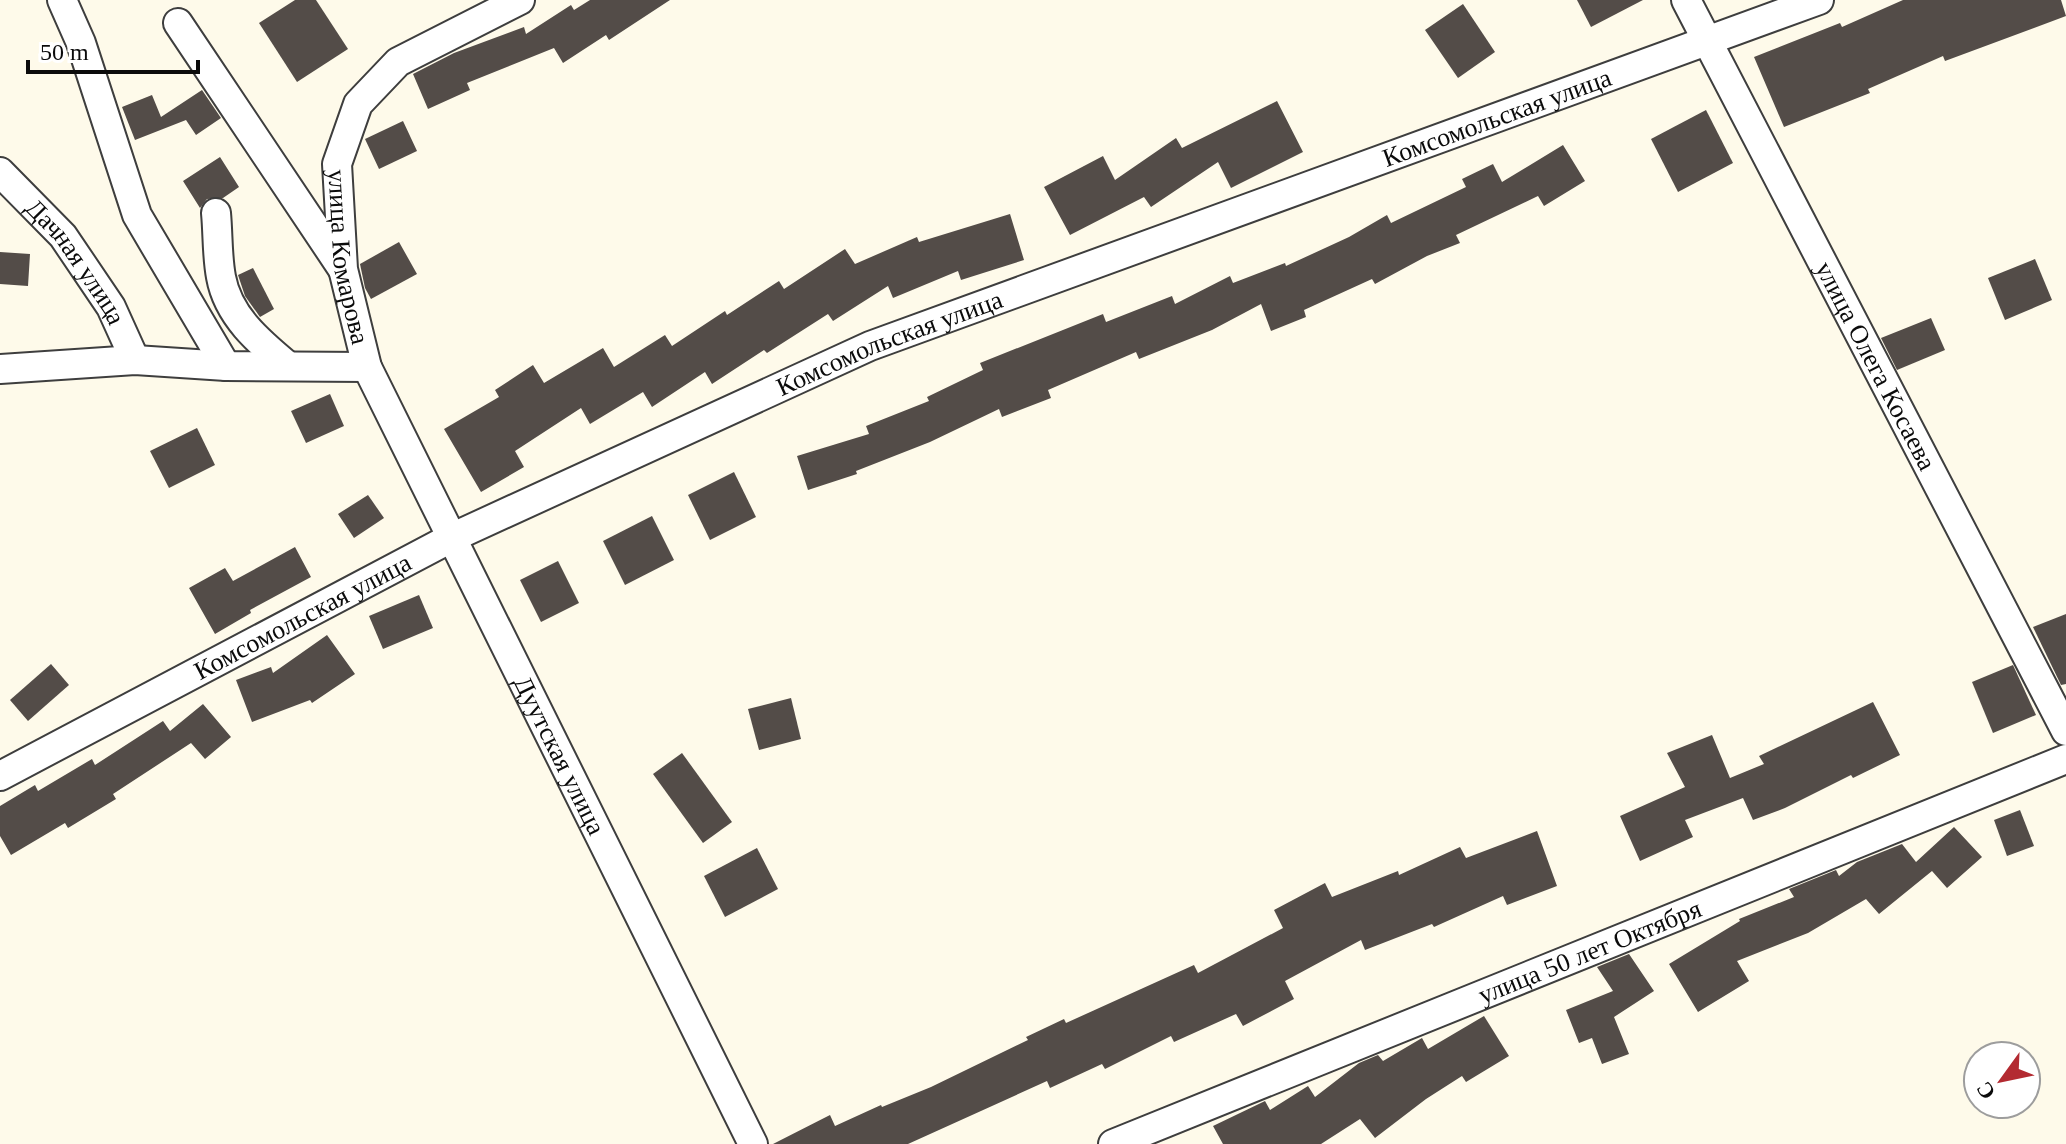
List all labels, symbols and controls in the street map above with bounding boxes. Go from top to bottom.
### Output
scale bar [28,24,198,74]
text: 50 m [40,39,89,65]
street label: Комсомольская улица [1379,62,1615,172]
street label: улица Комарова [323,168,375,347]
street label: Дачная улица [20,193,132,329]
street label: улица Олега Косаева [1810,256,1942,475]
street label: Комсомольская улица [772,284,1007,401]
street label: Комсомольская улица [189,547,416,685]
street label: Дуутская улица [508,671,612,840]
street label: улица 50 лет Октября [1474,893,1705,1009]
north arrow [1962,1040,2042,1120]
text: С [1971,1077,2000,1104]

